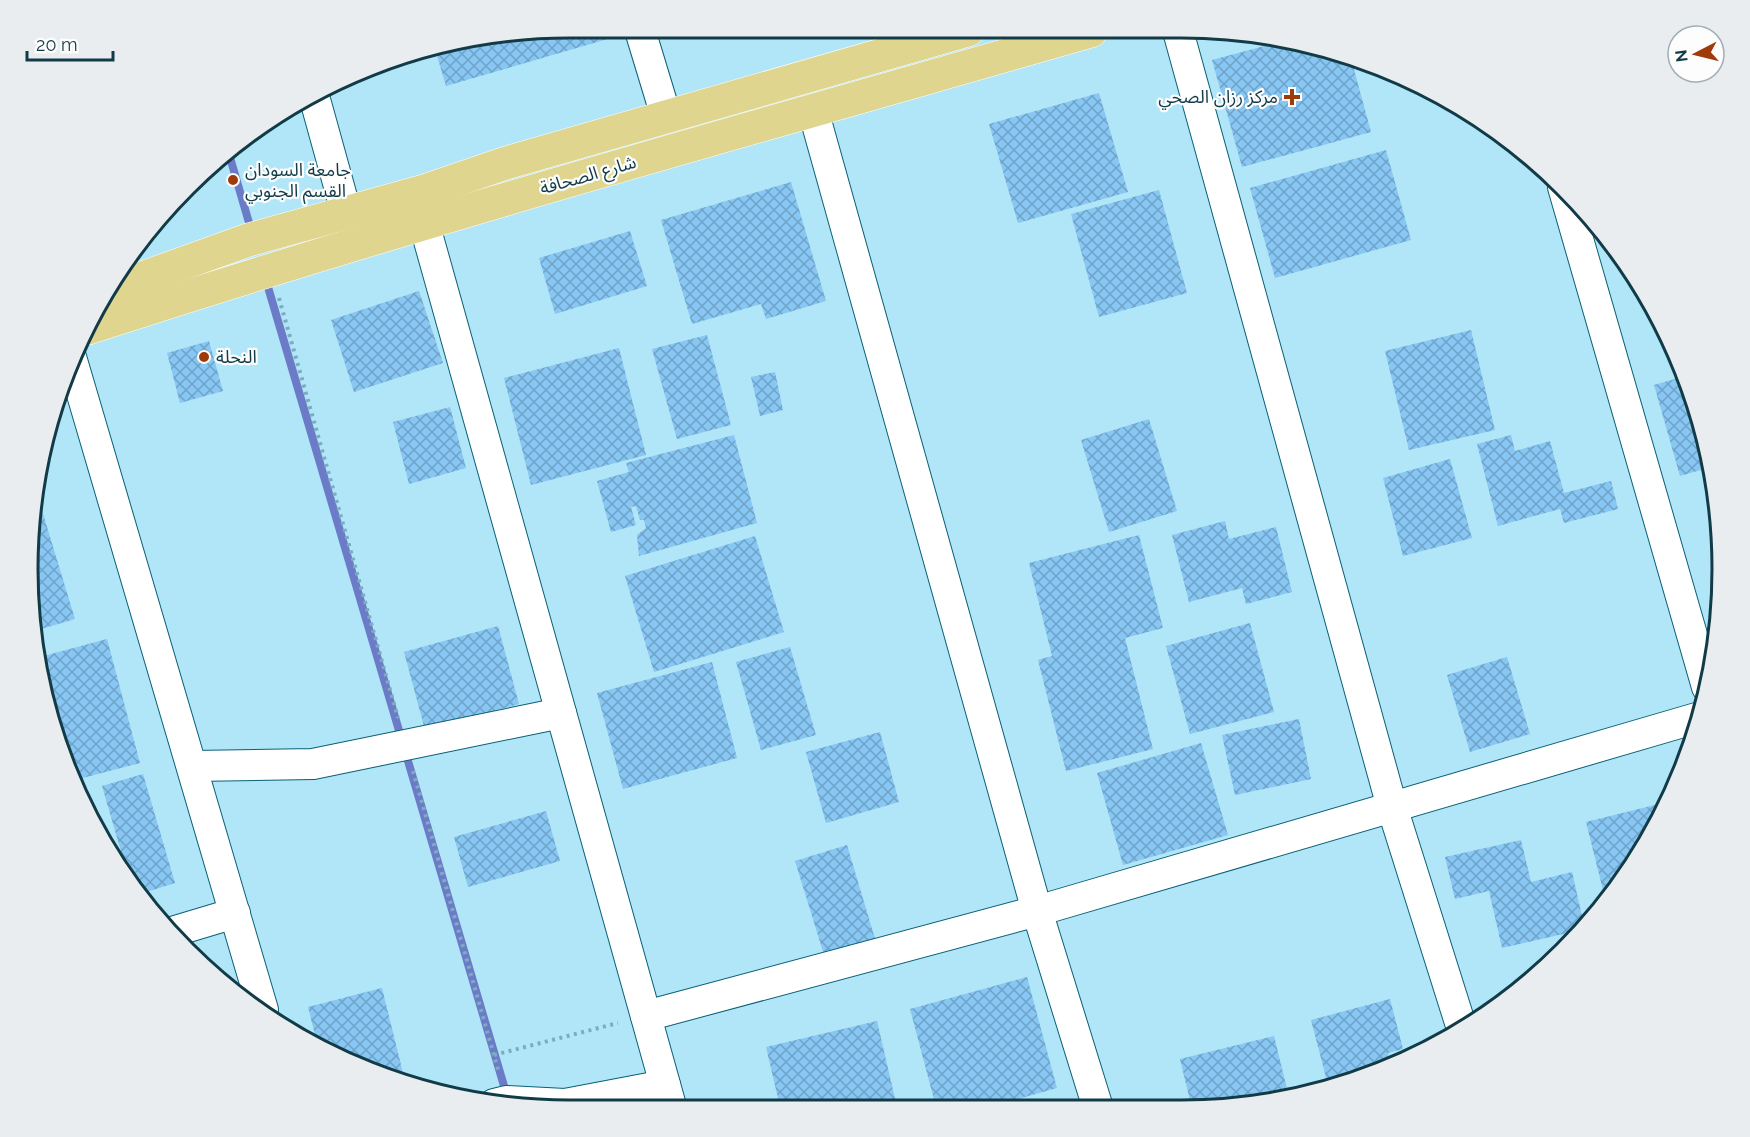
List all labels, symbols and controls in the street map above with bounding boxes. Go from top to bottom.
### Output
scale bar [27,24,112,62]
north arrow [1666,24,1726,84]
text: 20 m [36,34,78,55]
text: N [1671,49,1692,63]
place label: مركز رزان الصحي [1158,86,1278,110]
marker: مركز رزان الصحي [1283,88,1301,106]
street label: شارع الصحافة [537,151,640,202]
place label: جامعة السودان القسم الجنوبي [245,159,351,204]
marker: جامعة السودان القسم الجنوبي [226,173,240,187]
place label: النحلة [216,346,257,367]
marker: النحلة [197,350,211,364]

